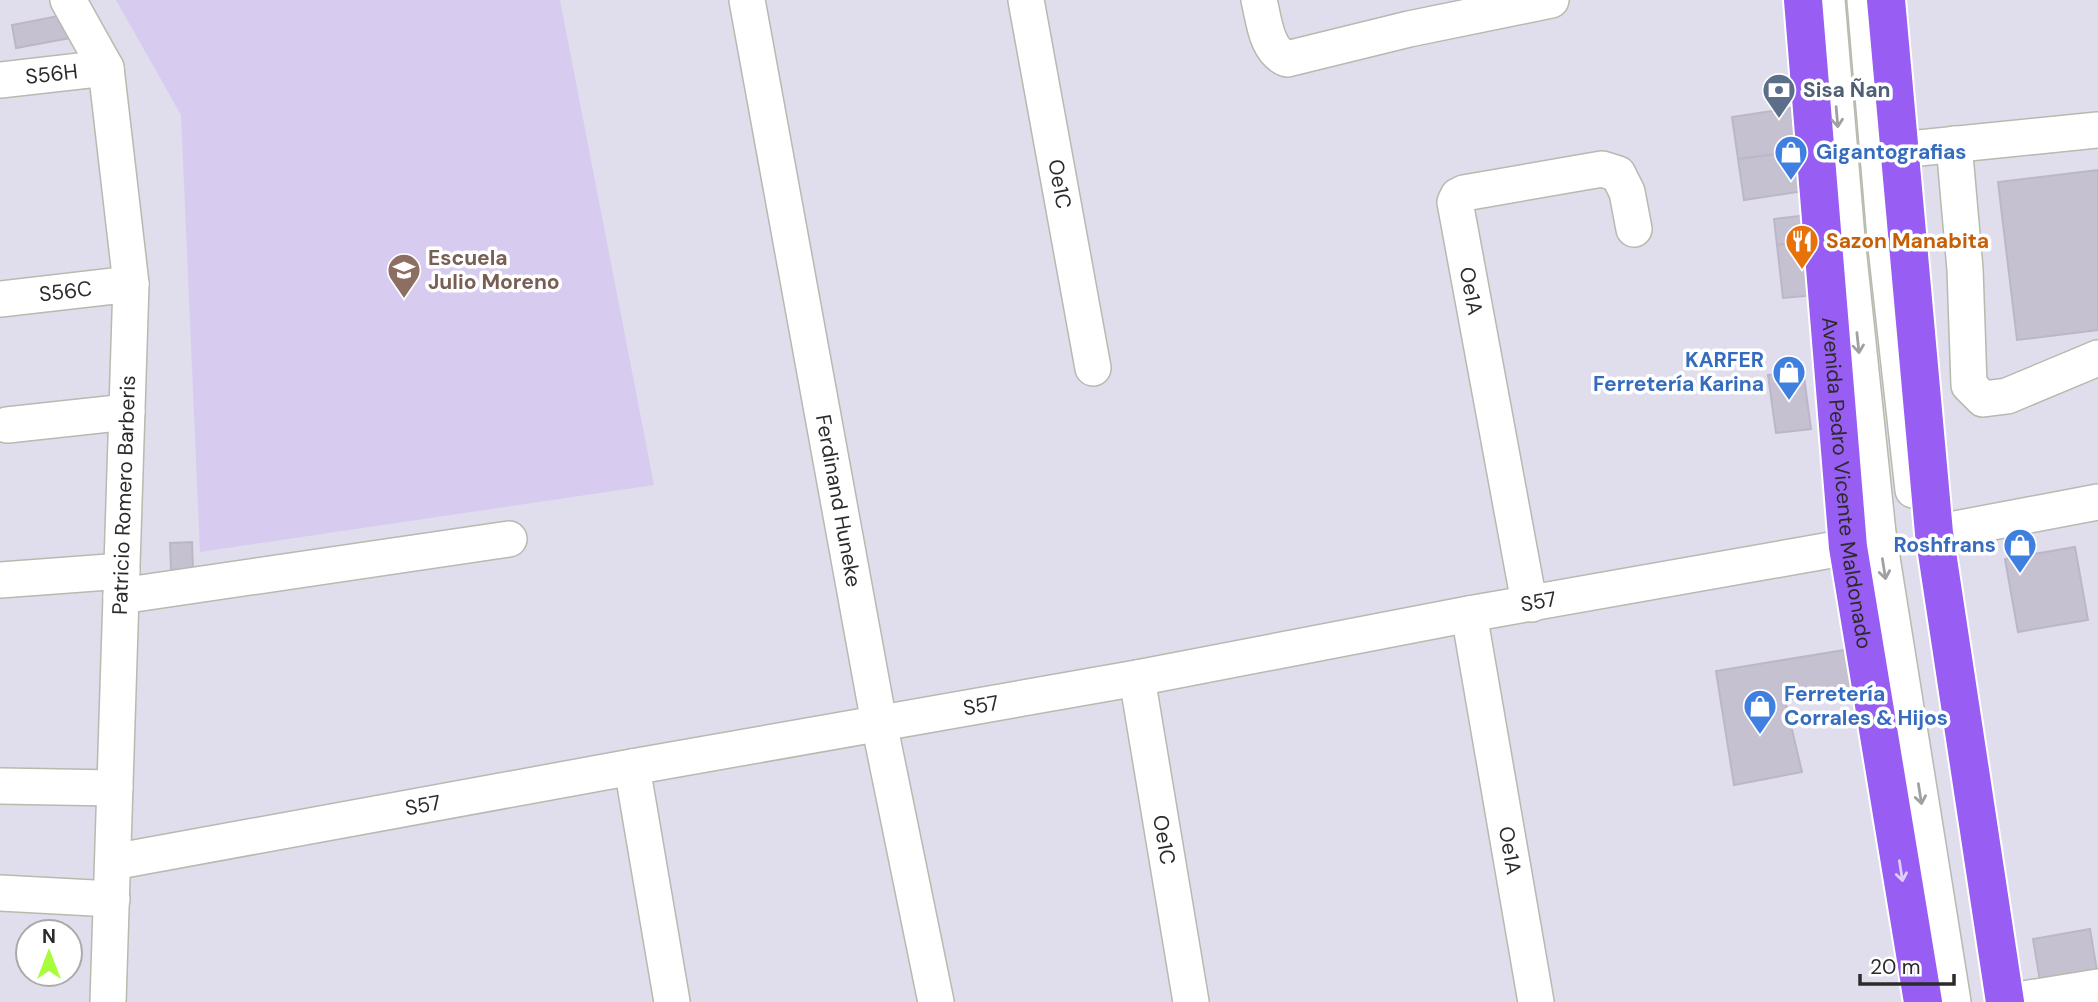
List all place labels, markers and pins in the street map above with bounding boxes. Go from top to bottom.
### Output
bank icon: Sisa Ñan [1760,71,1798,120]
place label: Sisa Ñan [1803,76,1890,104]
shop icon: Gigantografias [1772,133,1810,182]
place label: Gigantografias [1816,138,1967,166]
restaurant icon: Sazon Manabita [1783,222,1821,271]
place label: Sazon Manabita [1826,227,1989,255]
place label: Escuela Julio Moreno [428,244,560,296]
school or university icon: Escuela Julio Moreno [385,251,423,300]
place label: KARFER Ferretería Karina [1593,346,1764,398]
shop icon: KARFER Ferretería Karina [1770,353,1808,402]
shop icon: Roshfrans [2001,526,2039,575]
place label: Roshfrans [1894,531,1996,559]
place label: Ferretería Corrales & Hijos [1784,680,1948,732]
shop icon: Ferretería Corrales & Hijos [1741,687,1779,736]

